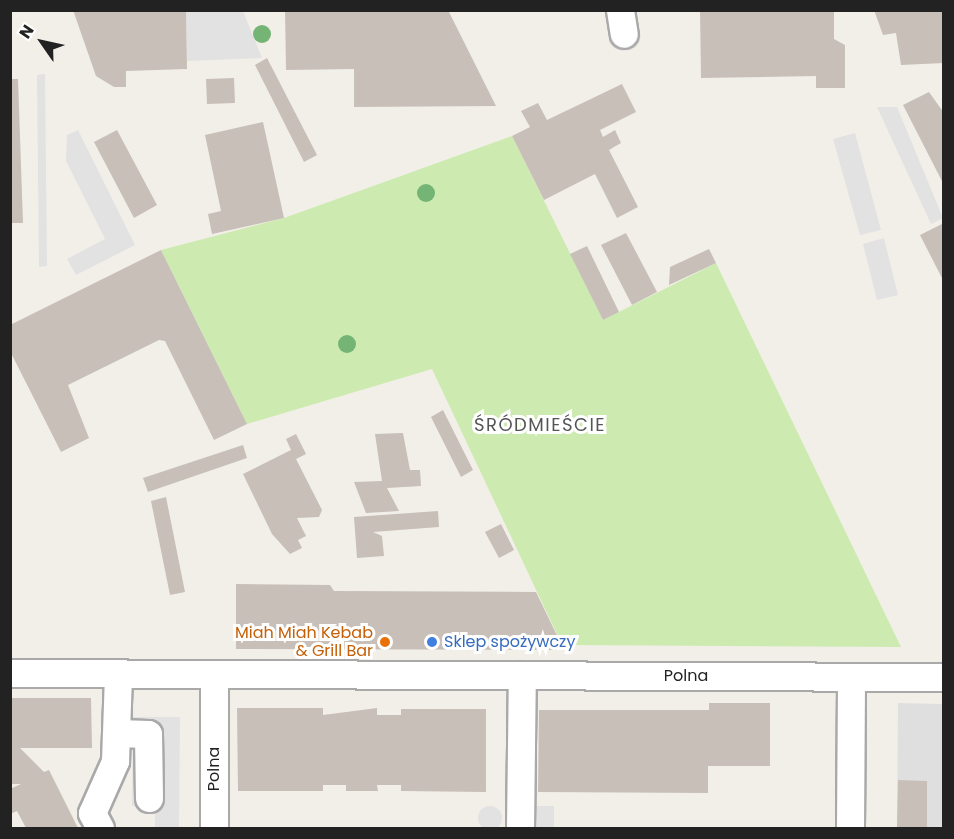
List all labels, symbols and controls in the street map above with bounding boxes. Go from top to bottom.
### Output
north arrow [12,12,72,72]
text: N [14,20,40,43]
district label: ŚRÓDMIEŚCIE [474,414,606,436]
place label: Miah Miah Kebab & Grill Bar [235,623,373,661]
place label: Sklep spożywczy [444,632,575,652]
marker: Miah Miah Kebab & Grill Bar [378,635,392,649]
marker: Sklep spożywczy [425,635,439,649]
street label: Polna [664,666,708,686]
street label: Polna [204,747,224,791]

